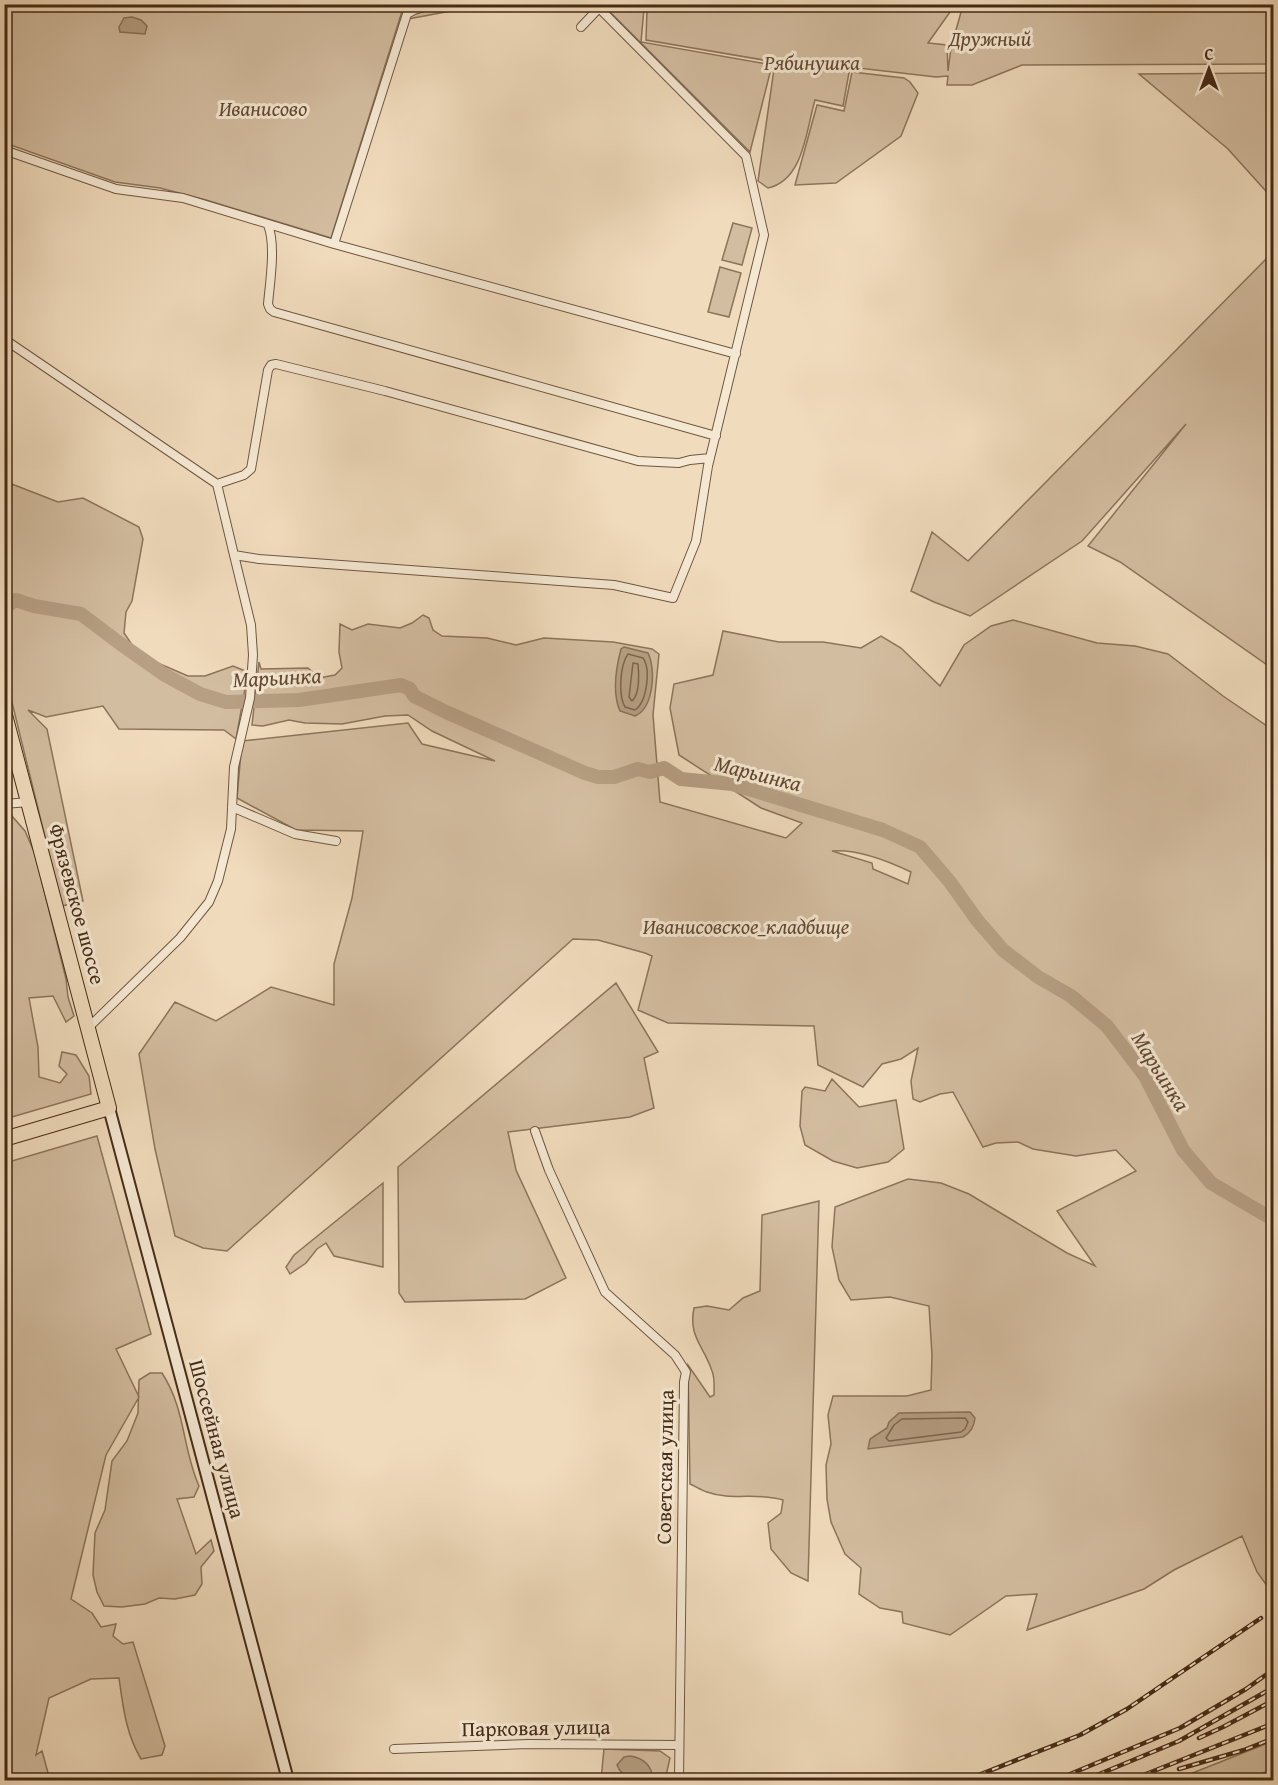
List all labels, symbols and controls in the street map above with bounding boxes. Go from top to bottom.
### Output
park label: Дружный [948,23,1032,54]
north arrow [1179,39,1239,99]
text: С [1204,42,1214,66]
park label: Рябинушка [763,47,860,78]
park label: Иванисово [219,93,307,124]
water label: Марьинка [232,659,322,695]
water label: Марьинка [711,747,805,799]
street label: Фрязевское шоссе [41,820,114,988]
park label: Иванисовское_кладбище [643,911,849,942]
water label: Марьинка [1124,1025,1198,1117]
street label: Шоссейная улица [181,1356,254,1522]
street label: Советская улица [648,1389,681,1545]
street label: Парковая улица [461,1711,611,1744]

